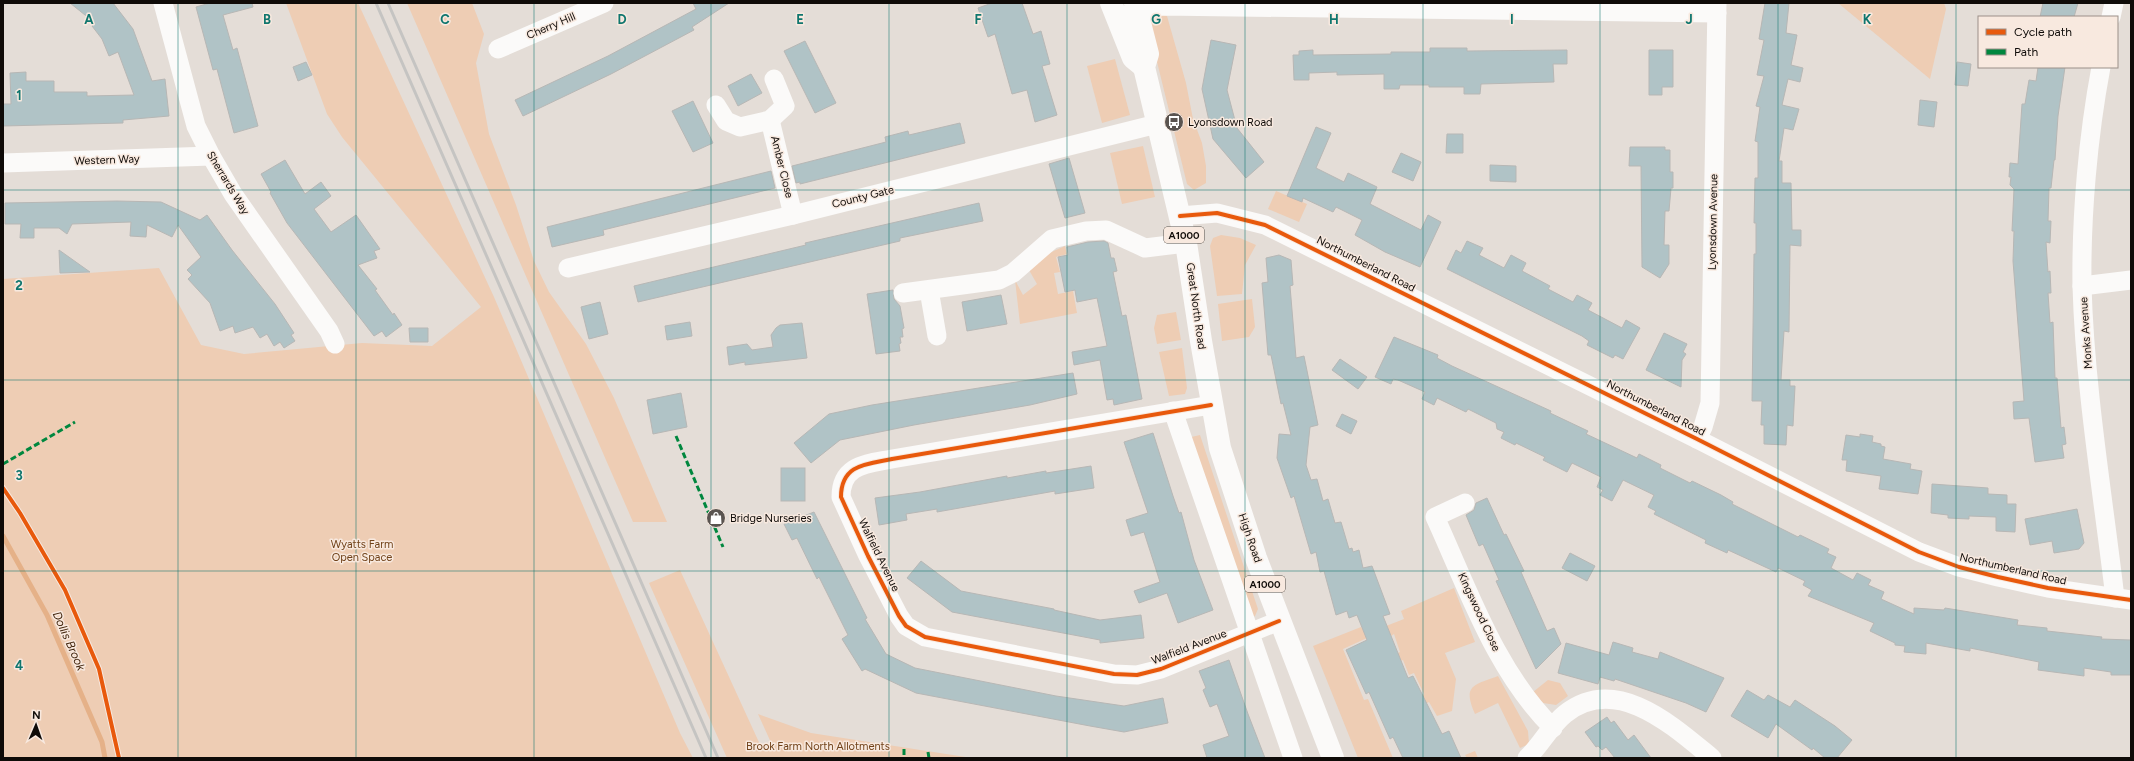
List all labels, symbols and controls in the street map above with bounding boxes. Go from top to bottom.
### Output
street label: Cherry Hill [525,10,577,42]
text: A [84,12,94,27]
text: B [263,12,271,27]
text: C [440,12,450,27]
text: D [617,12,627,27]
text: E [796,12,804,27]
text: F [974,12,982,27]
text: G [1151,12,1161,27]
text: H [1329,12,1339,27]
text: I [1510,12,1514,27]
text: J [1685,12,1693,27]
text: K [1863,12,1872,27]
legend [1978,16,2118,68]
text: Cycle path [2014,25,2072,39]
text: Path [2014,45,2038,59]
text: 1 [16,88,22,103]
bus stop icon: Lyonsdown Road [1163,111,1185,133]
place label: Lyonsdown Road [1188,116,1272,129]
street label: Amber Close [768,135,796,199]
street label: Sherrards Way [204,149,252,217]
street label: Western Way [74,152,140,168]
street label: Lyonsdown Avenue [1706,174,1720,270]
street label: County Gate [831,183,895,211]
road number: A1000 [1164,227,1204,243]
street label: Northumberland Road [1314,233,1418,295]
street label: Great North Road [1183,262,1209,350]
text: 2 [15,278,23,293]
street label: Monks Avenue [2077,297,2095,369]
street label: Northumberland Road [1604,377,1708,439]
text: 3 [15,468,23,483]
shop icon: Bridge Nurseries [705,507,727,529]
place label: Bridge Nurseries [730,512,812,525]
street label: High Road [1235,512,1265,564]
street label: Walfield Avenue [856,516,902,594]
park label: Wyatts Farm Open Space [331,538,393,564]
street label: Northumberland Road [1958,550,2068,588]
street label: Kingswood Close [1455,571,1503,653]
road number: A1000 [1245,576,1285,592]
water label: Dollis Brook [50,609,89,674]
street label: Walfield Avenue [1150,627,1228,667]
text: 4 [15,658,23,673]
north arrow [16,705,56,745]
text: N [32,709,41,722]
park label: Brook Farm North Allotments [746,740,890,753]

